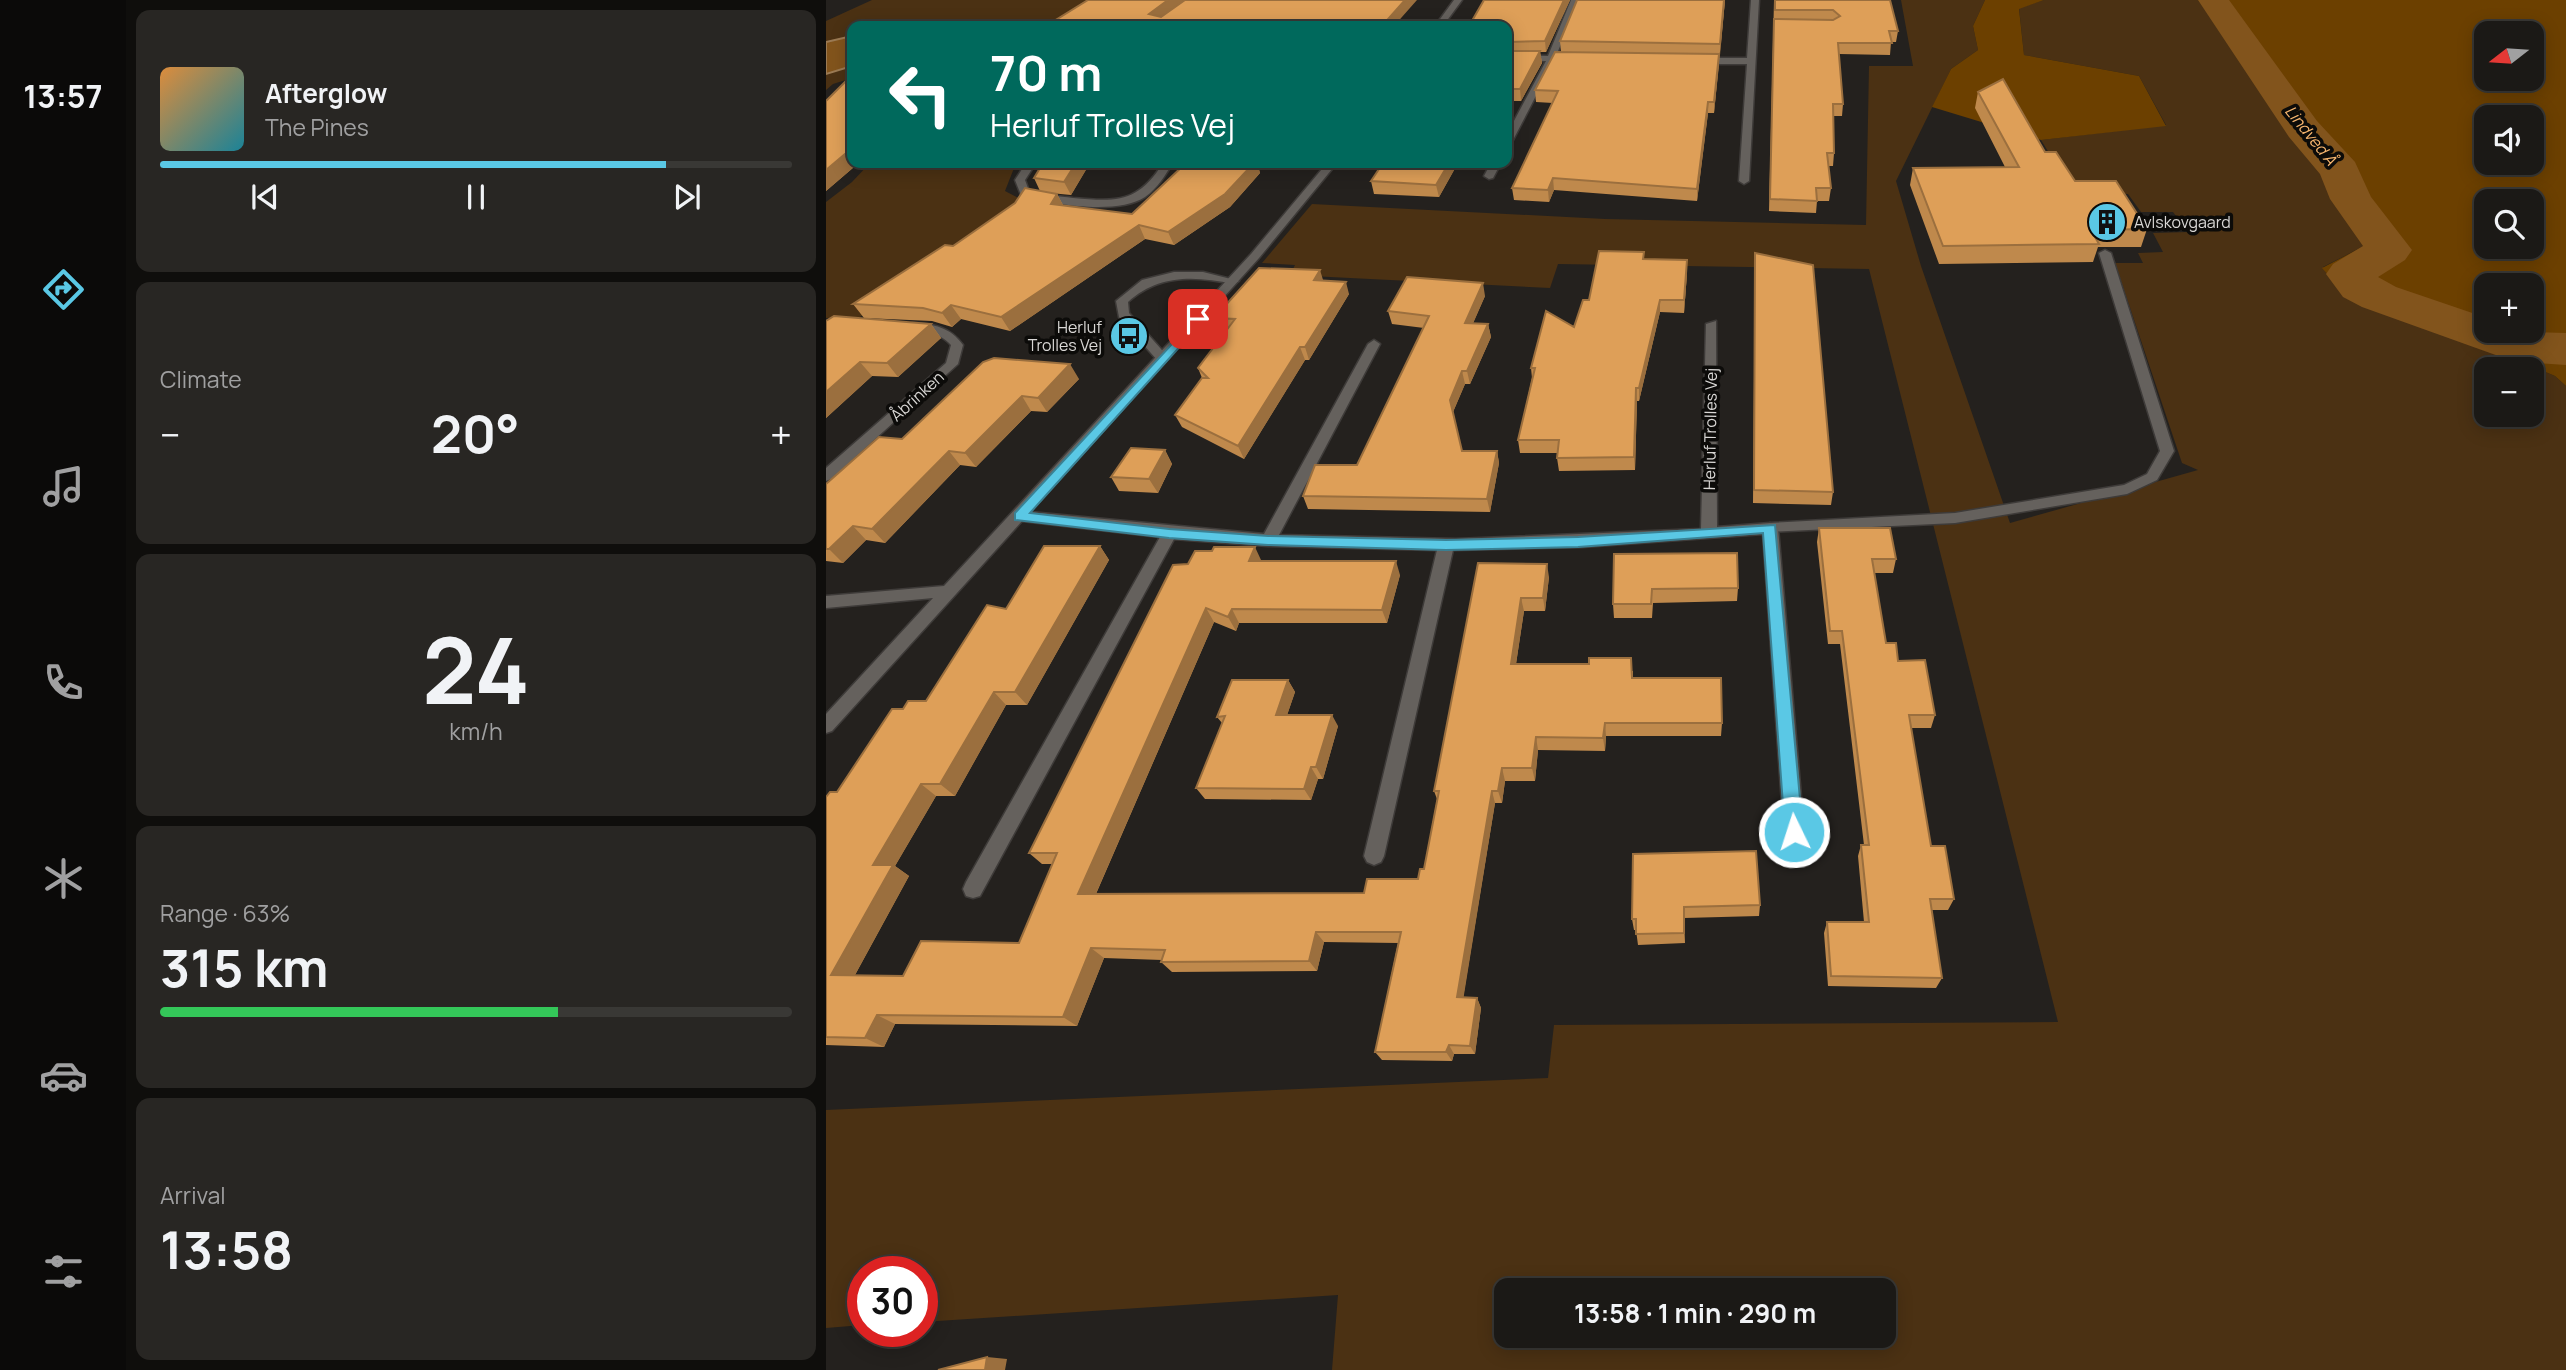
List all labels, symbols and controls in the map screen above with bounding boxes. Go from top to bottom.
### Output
north arrow [2474,21,2544,91]
map controls [2474,21,2544,427]
text: 70 m [990,39,1102,106]
icon: left [875,49,966,140]
text: 13:57 [23,74,103,118]
text: Afterglow [265,75,387,111]
water label: Lindved Å [2280,101,2342,170]
text: Herluf Trolles Vej [990,103,1235,147]
button: sound [2474,105,2544,175]
text: The Pines [265,111,369,143]
icon: previous [246,178,284,216]
icon: pause [457,178,495,216]
icon: next [668,178,706,216]
button: search [2474,189,2544,259]
building icon: Avlskovgaard [2086,201,2128,243]
place label: Avlskovgaard [2134,211,2231,233]
icon: directions [39,265,88,314]
button: + [2474,273,2544,343]
pin [1168,289,1228,349]
icon: arrive [1179,300,1217,338]
bus stop icon: Herluf Trolles Vej [1108,315,1150,357]
place label: Herluf Trolles Vej [1028,316,1102,356]
button: − [2474,357,2544,427]
text: Climate [160,363,242,395]
street label: Åbrinken [885,366,949,426]
street label: Herluf Trolles Vej [1698,368,1722,490]
text: 20° [431,398,520,469]
text: − [160,408,181,460]
text: + [770,408,792,460]
icon: music [39,462,88,511]
text: 24 [422,607,530,731]
icon: phone [39,658,88,707]
text: km/h [449,715,503,747]
position arrow [1757,795,1831,869]
icon: climate [39,854,88,903]
text: Range · 63% [160,897,290,929]
text: 315 km [160,932,329,1003]
icon: car [39,1051,88,1100]
text: Arrival [160,1179,226,1211]
text: 13:58 [160,1214,293,1285]
icon: filters [39,1247,88,1296]
speed limit sign: 30 [847,1256,938,1347]
text: 13:58 · 1 min · 290 m [1574,1295,1816,1331]

